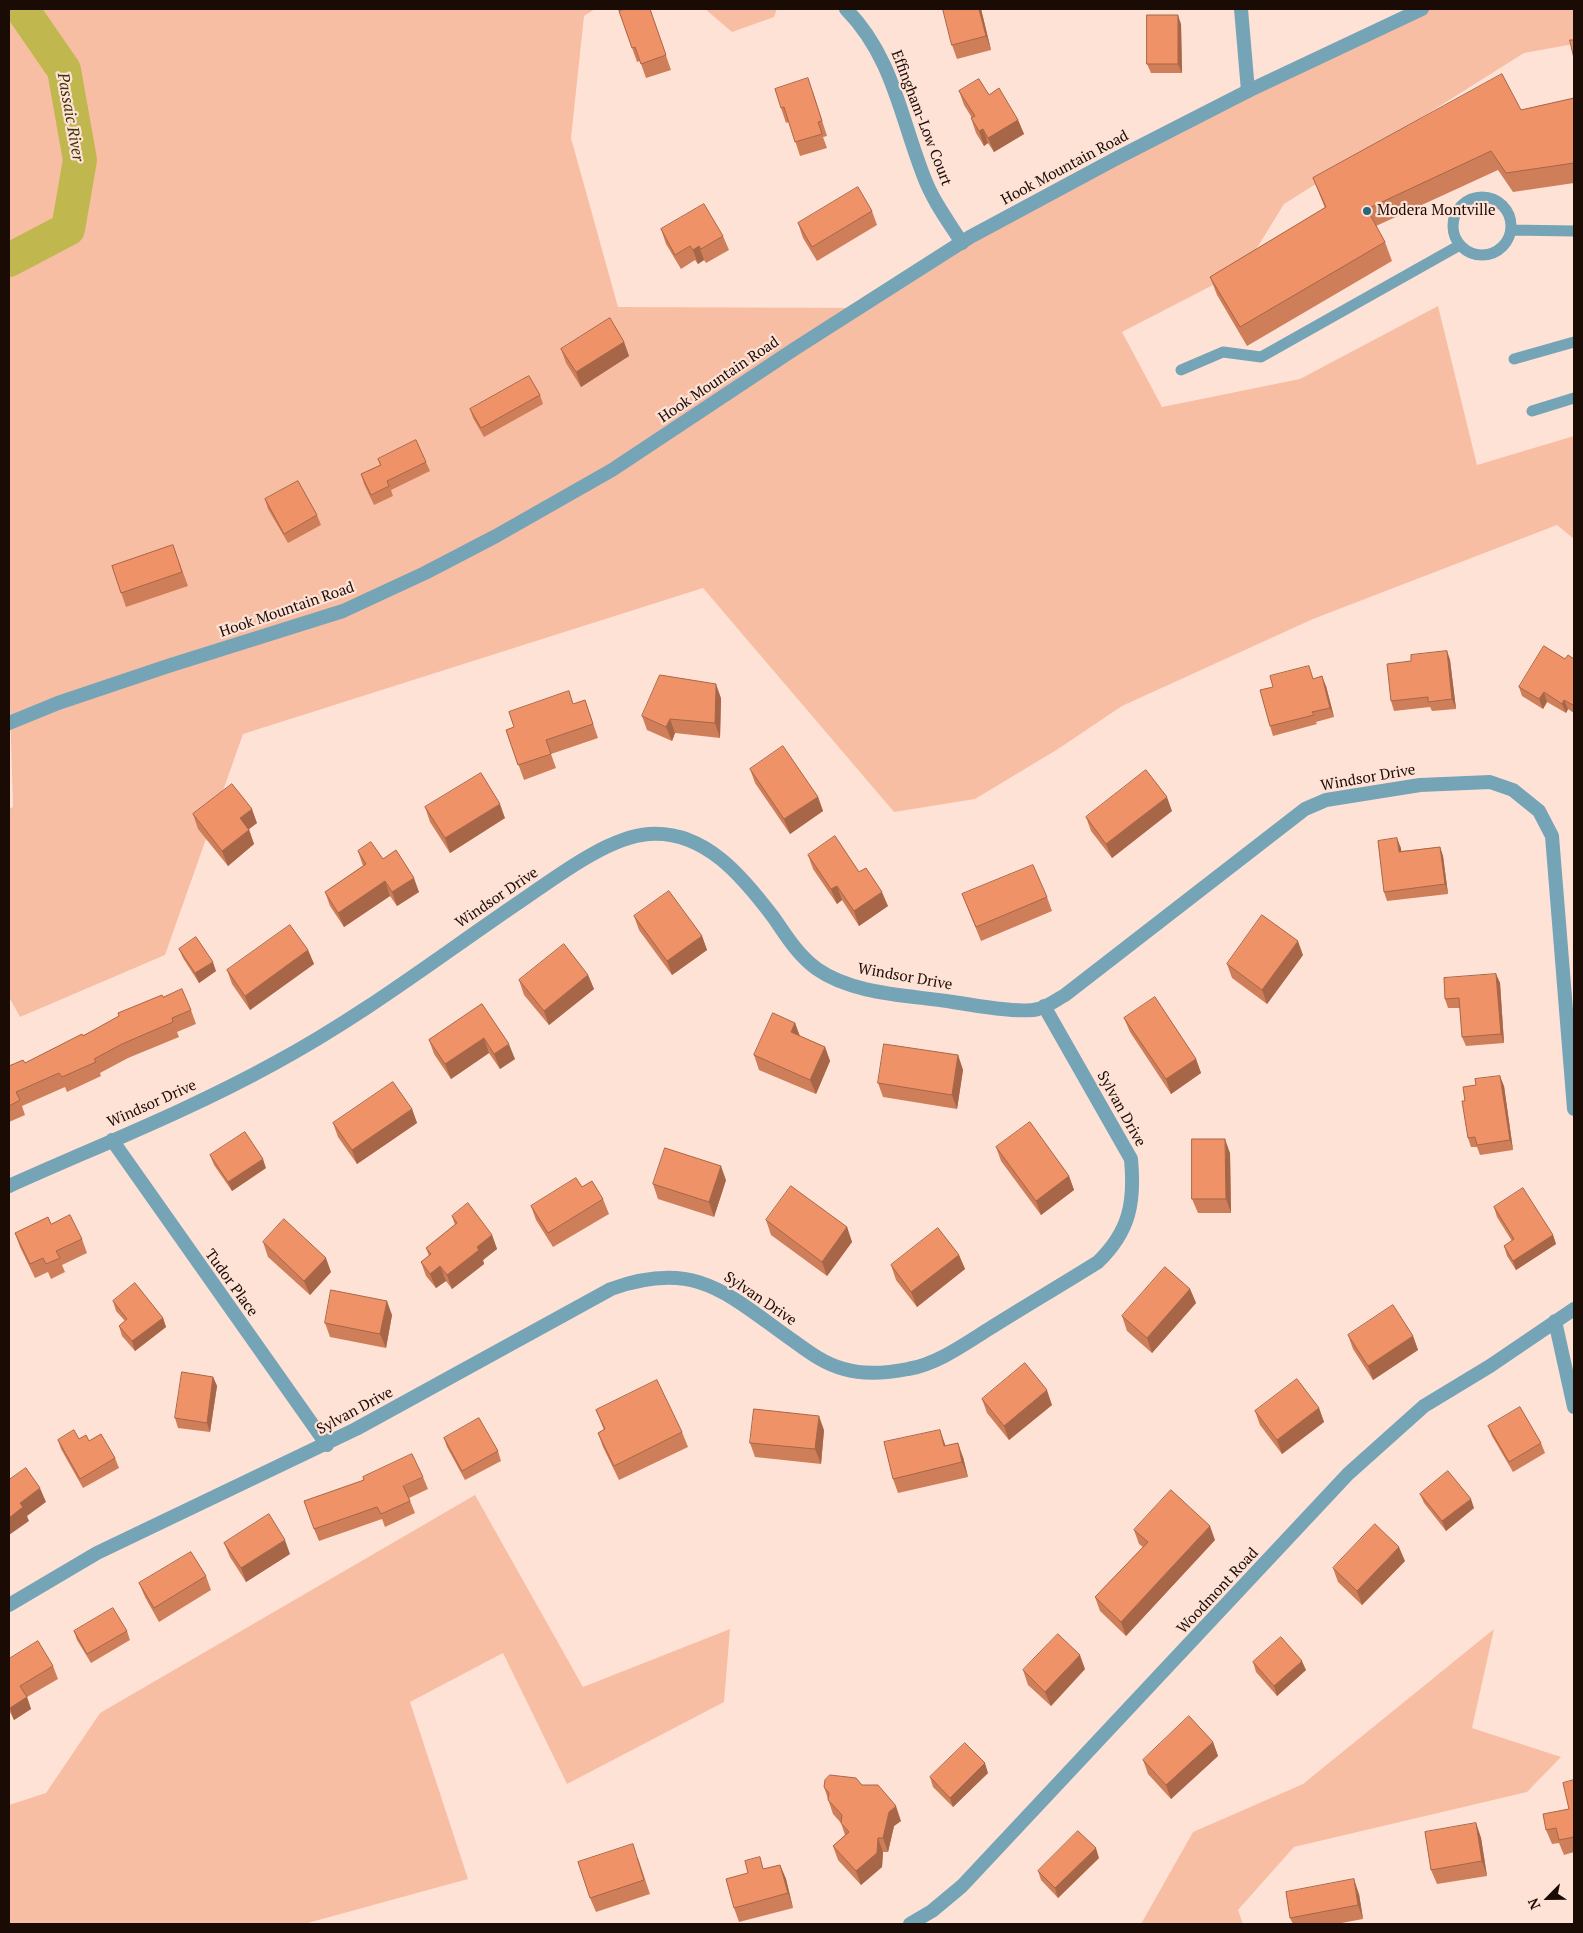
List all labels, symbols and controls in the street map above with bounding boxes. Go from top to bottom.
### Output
street label: Effingham-Low Court [887,48,955,188]
water label: Passaic River [53,71,87,163]
street label: Hook Mountain Road [998,127,1132,209]
place label: Modera Montville [1377,202,1496,220]
marker: Modera Montville [1361,205,1373,217]
street label: Hook Mountain Road [655,333,783,427]
street label: Hook Mountain Road [217,578,357,642]
street label: Windsor Drive [1319,761,1417,795]
street label: Windsor Drive [452,864,542,932]
street label: Windsor Drive [856,960,954,994]
street label: Sylvan Drive [1093,1068,1149,1150]
street label: Windsor Drive [105,1076,199,1132]
street label: Tudor Place [201,1246,261,1320]
street label: Sylvan Drive [720,1268,800,1330]
street label: Sylvan Drive [314,1383,396,1439]
street label: Woodmont Road [1174,1544,1262,1638]
north arrow [1523,1873,1573,1923]
text: N [1523,1895,1545,1913]

